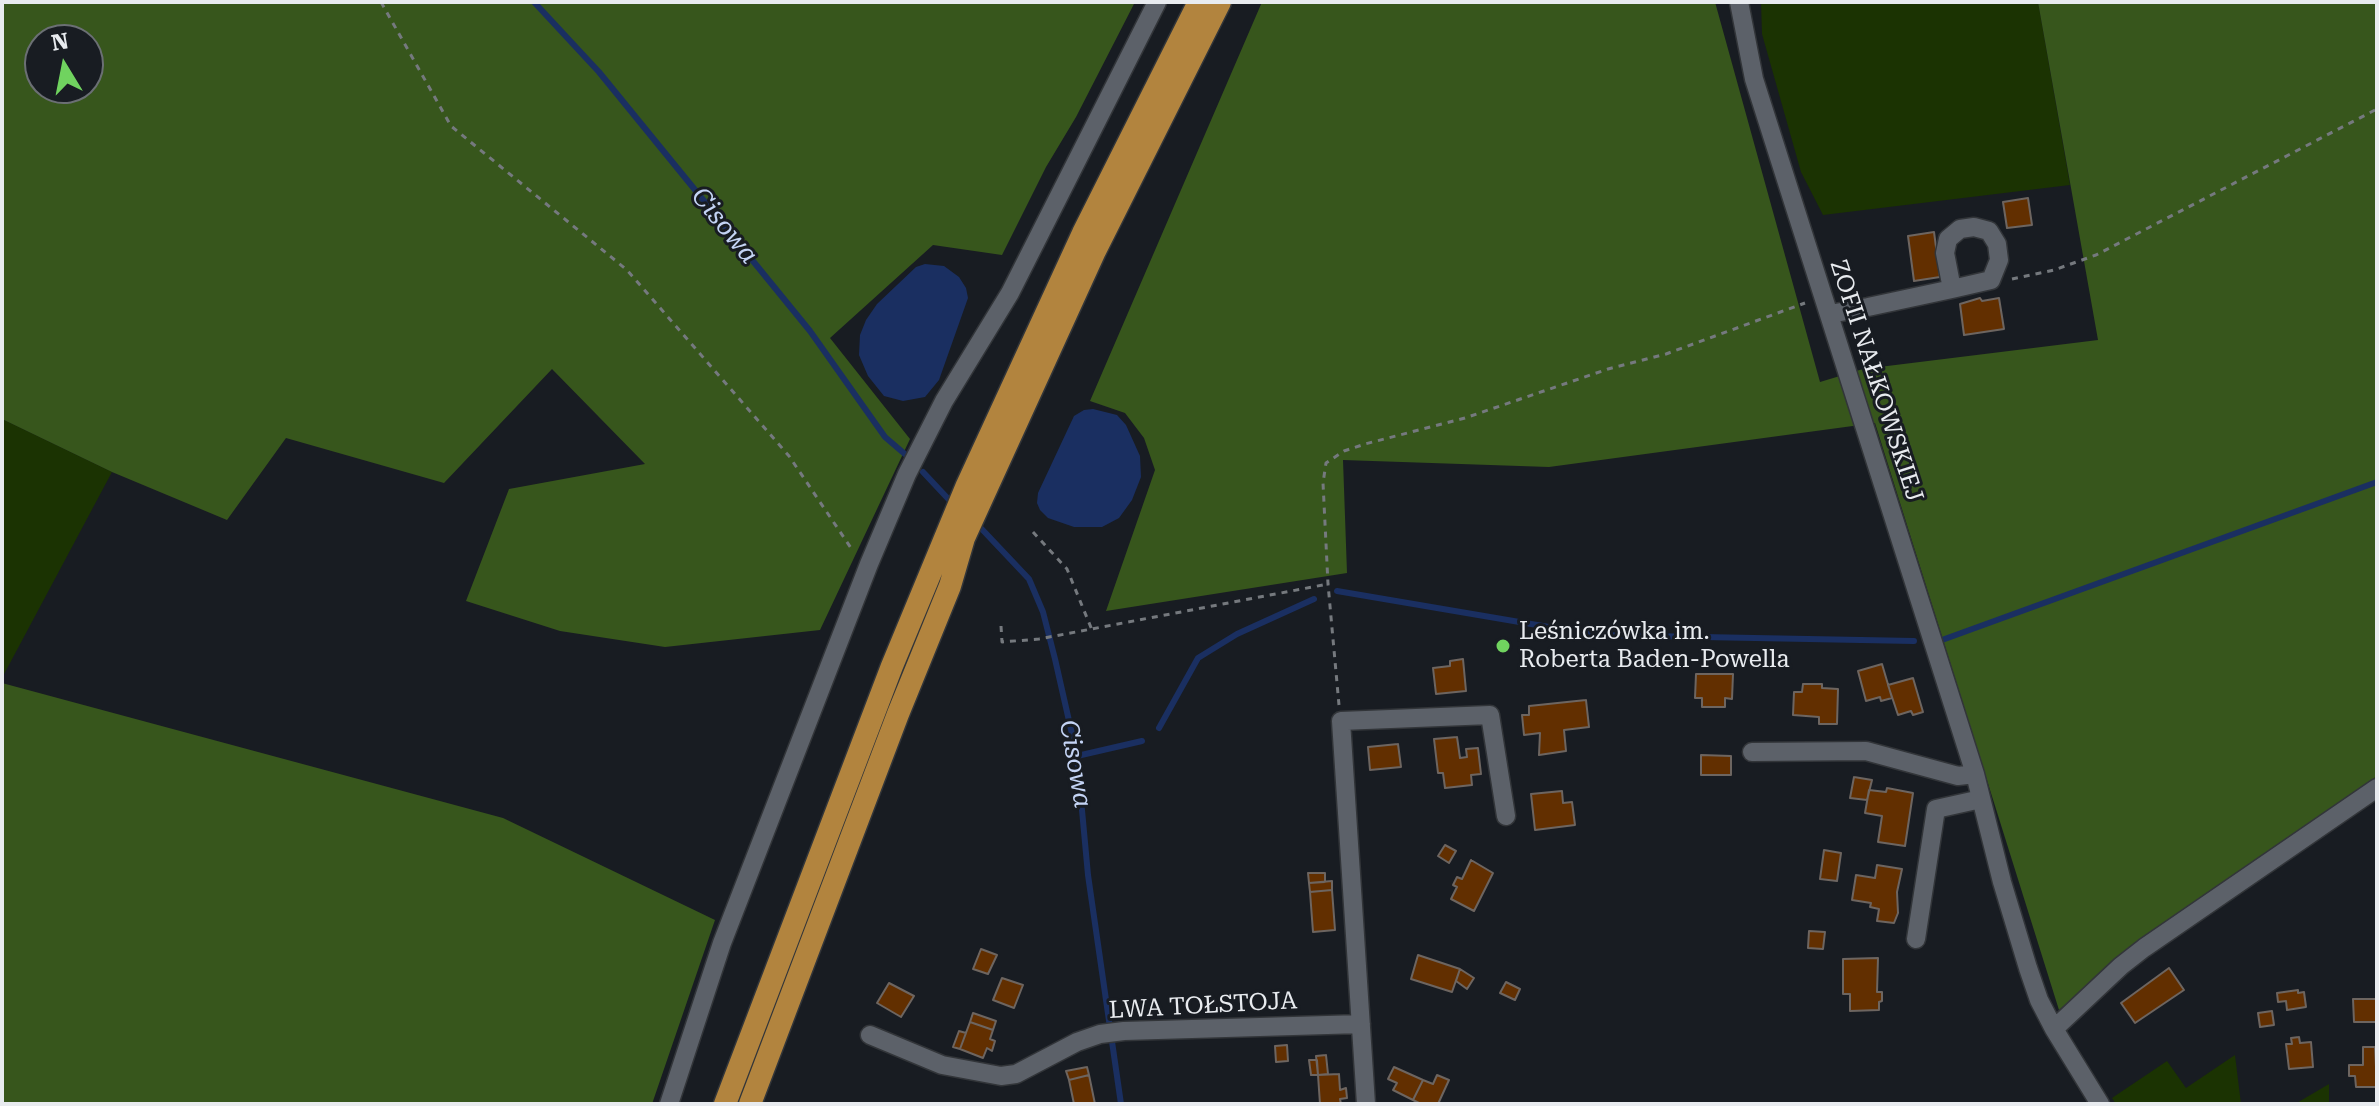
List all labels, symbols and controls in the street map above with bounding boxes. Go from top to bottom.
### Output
north arrow [24,24,104,104]
text: N [50,28,71,56]
water label: Cisowa [684,182,764,270]
street label: ZOFII NAŁKOWSKIEJ [1823,256,1929,506]
place label: Leśniczówka im. Roberta Baden-Powella [1519,618,1789,674]
marker: Leśniczówka im. Roberta Baden-Powella [1494,637,1512,655]
water label: Cisowa [1052,718,1098,810]
street label: LWA TOŁSTOJA [1108,987,1298,1025]

